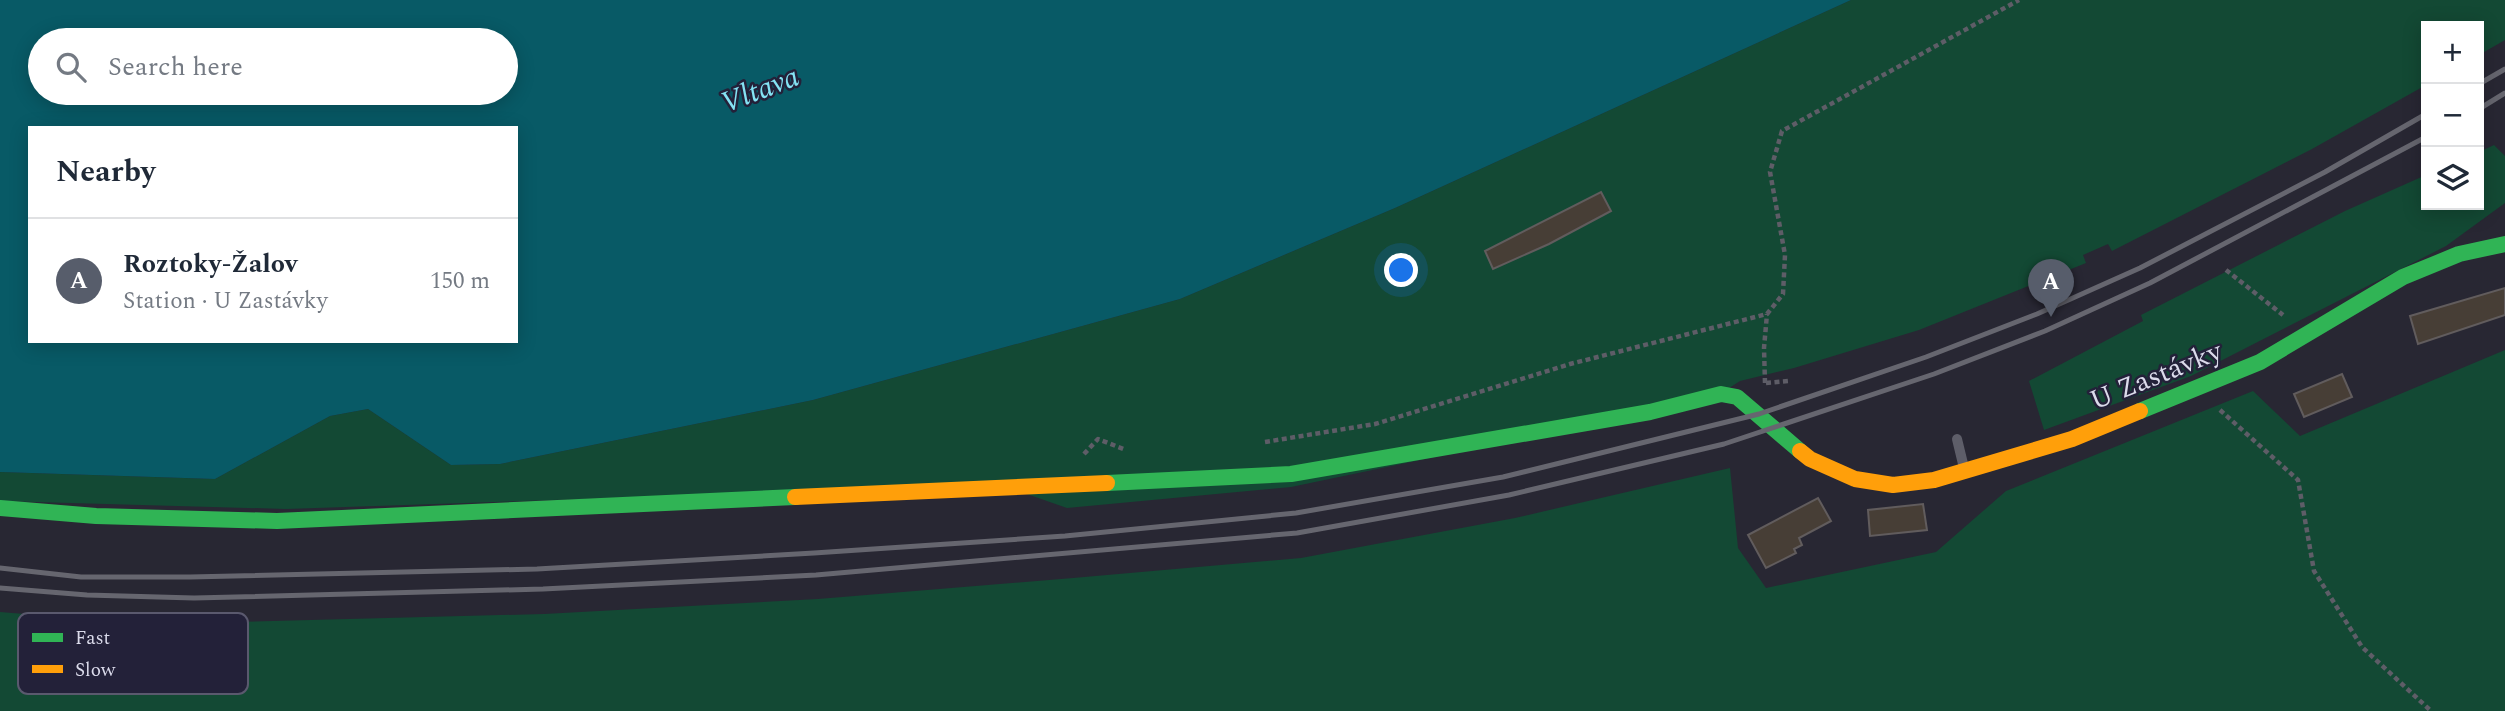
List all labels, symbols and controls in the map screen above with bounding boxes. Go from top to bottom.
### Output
map controls [2421,21,2484,210]
button: + [2421,21,2484,84]
search box [28,28,518,105]
text: Search here [108,47,243,87]
icon: search [52,48,90,86]
water label: Vltava [714,54,806,126]
button: − [2421,84,2484,147]
button: layers [2421,147,2484,210]
text: Nearby [56,149,155,195]
text: Roztoky-Žalov [123,244,297,284]
your location [1384,253,1418,287]
pin: A [2028,259,2074,317]
text: A [70,264,88,299]
text: 150 m [430,264,490,299]
text: Station · U Zastávky [123,284,328,319]
street label: U Zastávky [2083,329,2230,422]
legend [18,613,248,694]
text: Fast [75,624,111,653]
text: Slow [75,656,116,685]

